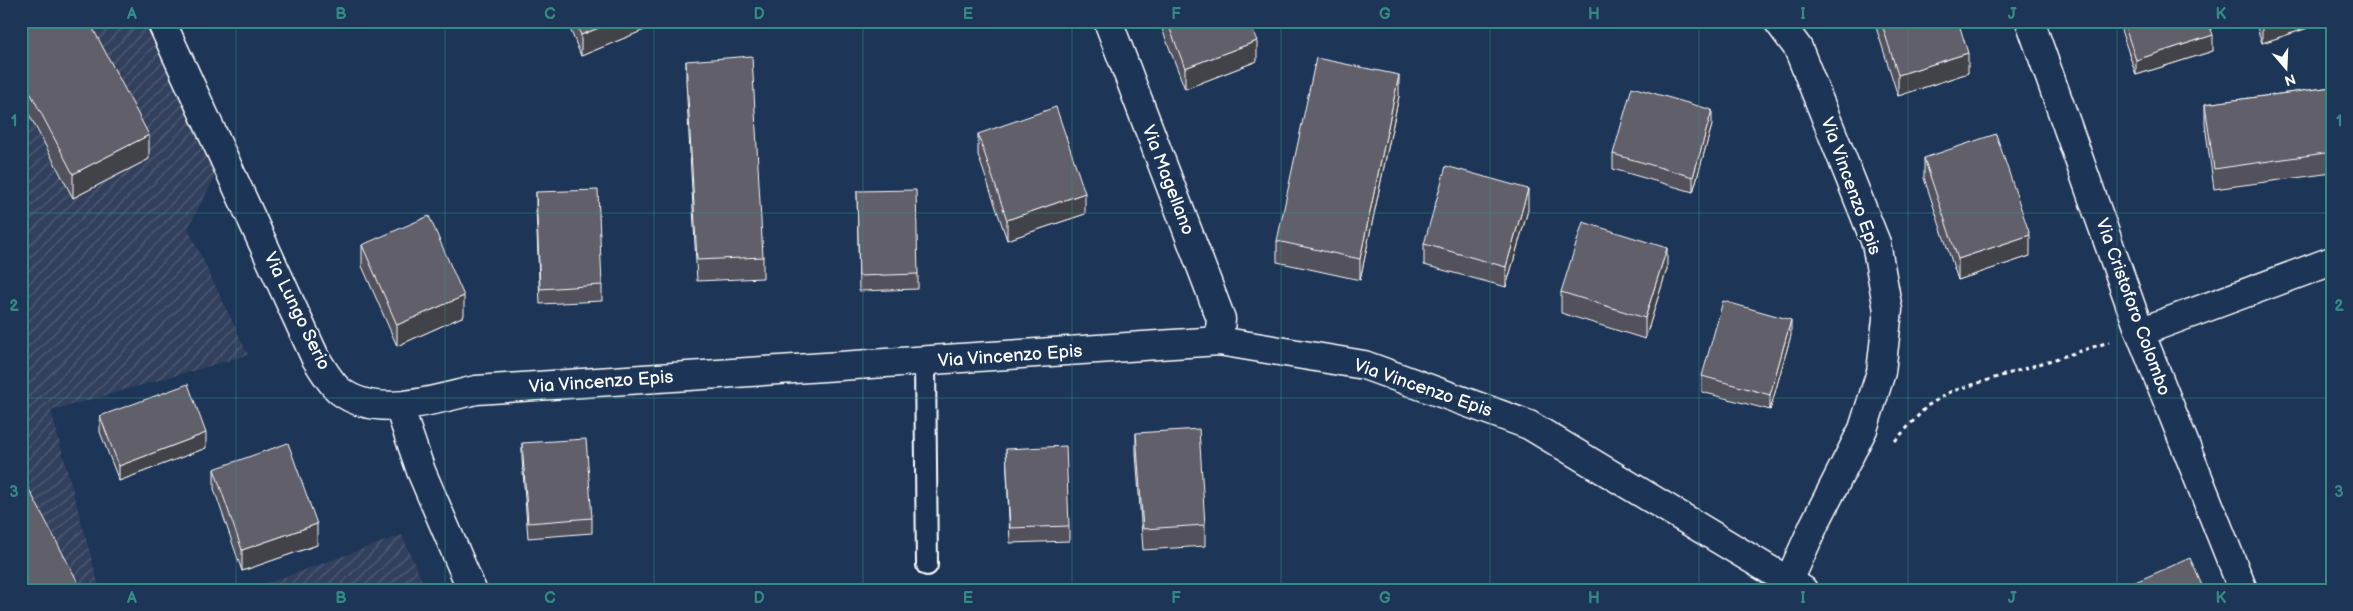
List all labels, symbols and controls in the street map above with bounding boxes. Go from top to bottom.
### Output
text: A [126,5,137,24]
text: B [335,5,347,24]
text: C [544,5,556,24]
text: D [753,5,765,24]
text: E [963,5,973,24]
text: F [1171,5,1181,24]
text: G [1379,5,1391,24]
text: H [1588,5,1600,24]
text: I [1800,5,1806,24]
text: J [2008,5,2017,24]
text: K [2216,5,2227,24]
north arrow [2260,42,2310,92]
text: N [2282,70,2298,90]
text: 1 [11,112,17,131]
text: 1 [2336,112,2342,131]
street label: Via Vincenzo Epis [1816,114,1886,258]
street label: Via Magellano [1137,122,1199,238]
street label: Via Cristoforo Colombo [2091,216,2175,398]
street label: Via Lungo Serio [259,249,335,373]
text: 2 [9,297,19,316]
text: 2 [2334,297,2344,316]
street label: Via Vincenzo Epis [937,340,1083,372]
street label: Via Vincenzo Epis [1351,355,1495,421]
street label: Via Vincenzo Epis [528,366,674,398]
text: 3 [9,483,19,502]
text: 3 [2334,483,2344,502]
text: A [126,589,137,608]
text: B [335,589,347,608]
text: C [544,589,556,608]
text: D [753,589,765,608]
text: E [963,589,973,608]
text: F [1171,589,1181,608]
text: G [1379,589,1391,608]
text: H [1588,589,1600,608]
text: I [1800,589,1806,608]
text: J [2008,589,2017,608]
text: K [2216,589,2227,608]

